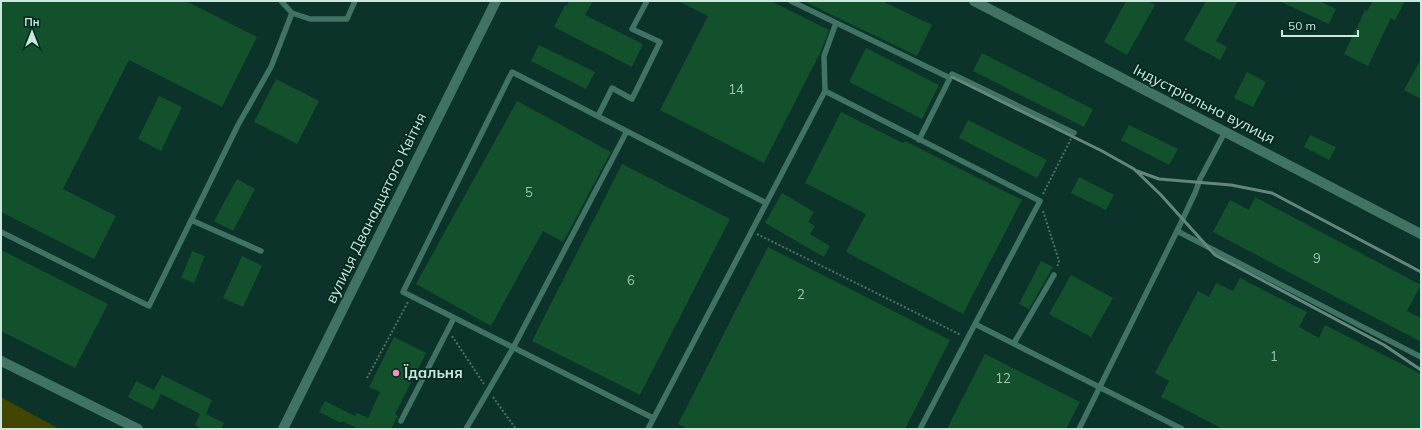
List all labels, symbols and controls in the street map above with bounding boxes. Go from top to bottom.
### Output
north arrow [12,12,52,52]
scale bar [1282,12,1358,38]
text: Пн [24,15,40,29]
text: 50 m [1288,18,1316,33]
street label: Індустріальна вулиця [1130,60,1278,148]
house number: 14 [728,81,744,97]
street label: вулиця Дванадцятого Квітня [321,109,430,306]
house number: 5 [525,184,533,200]
house number: 9 [1313,250,1321,266]
house number: 6 [627,272,635,288]
house number: 2 [797,286,805,302]
house number: 1 [1270,348,1278,364]
place label: Їдальня [403,363,463,382]
marker: Їдальня [391,368,401,378]
house number: 12 [995,370,1011,386]

